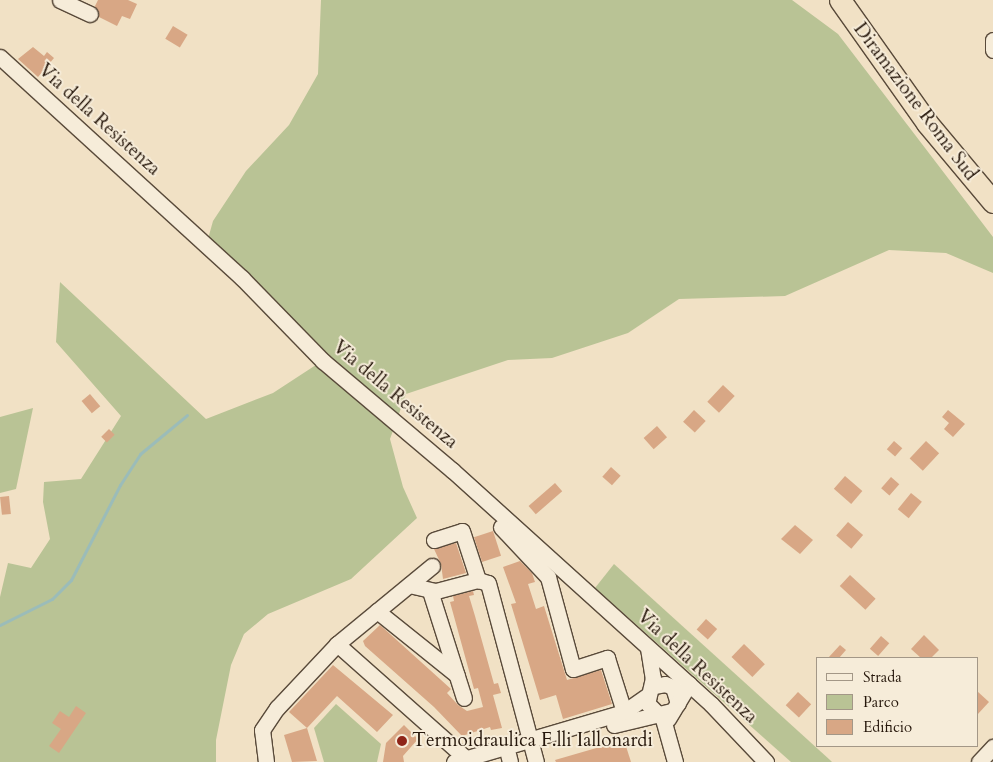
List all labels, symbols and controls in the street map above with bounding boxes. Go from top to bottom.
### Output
street label: Diramazione Roma Sud [848,19,982,185]
street label: Via della Resistenza [33,59,165,181]
street label: Via della Resistenza [328,336,462,454]
street label: Via della Resistenza [632,605,762,729]
legend [816,657,978,747]
text: Strada [863,667,902,687]
text: Parco [863,692,899,712]
text: Edificio [863,717,912,737]
place label: Termoidraulica F.lli Iallonardi [412,730,653,752]
marker: Termoidraulica F.lli Iallonardi [396,735,408,747]

